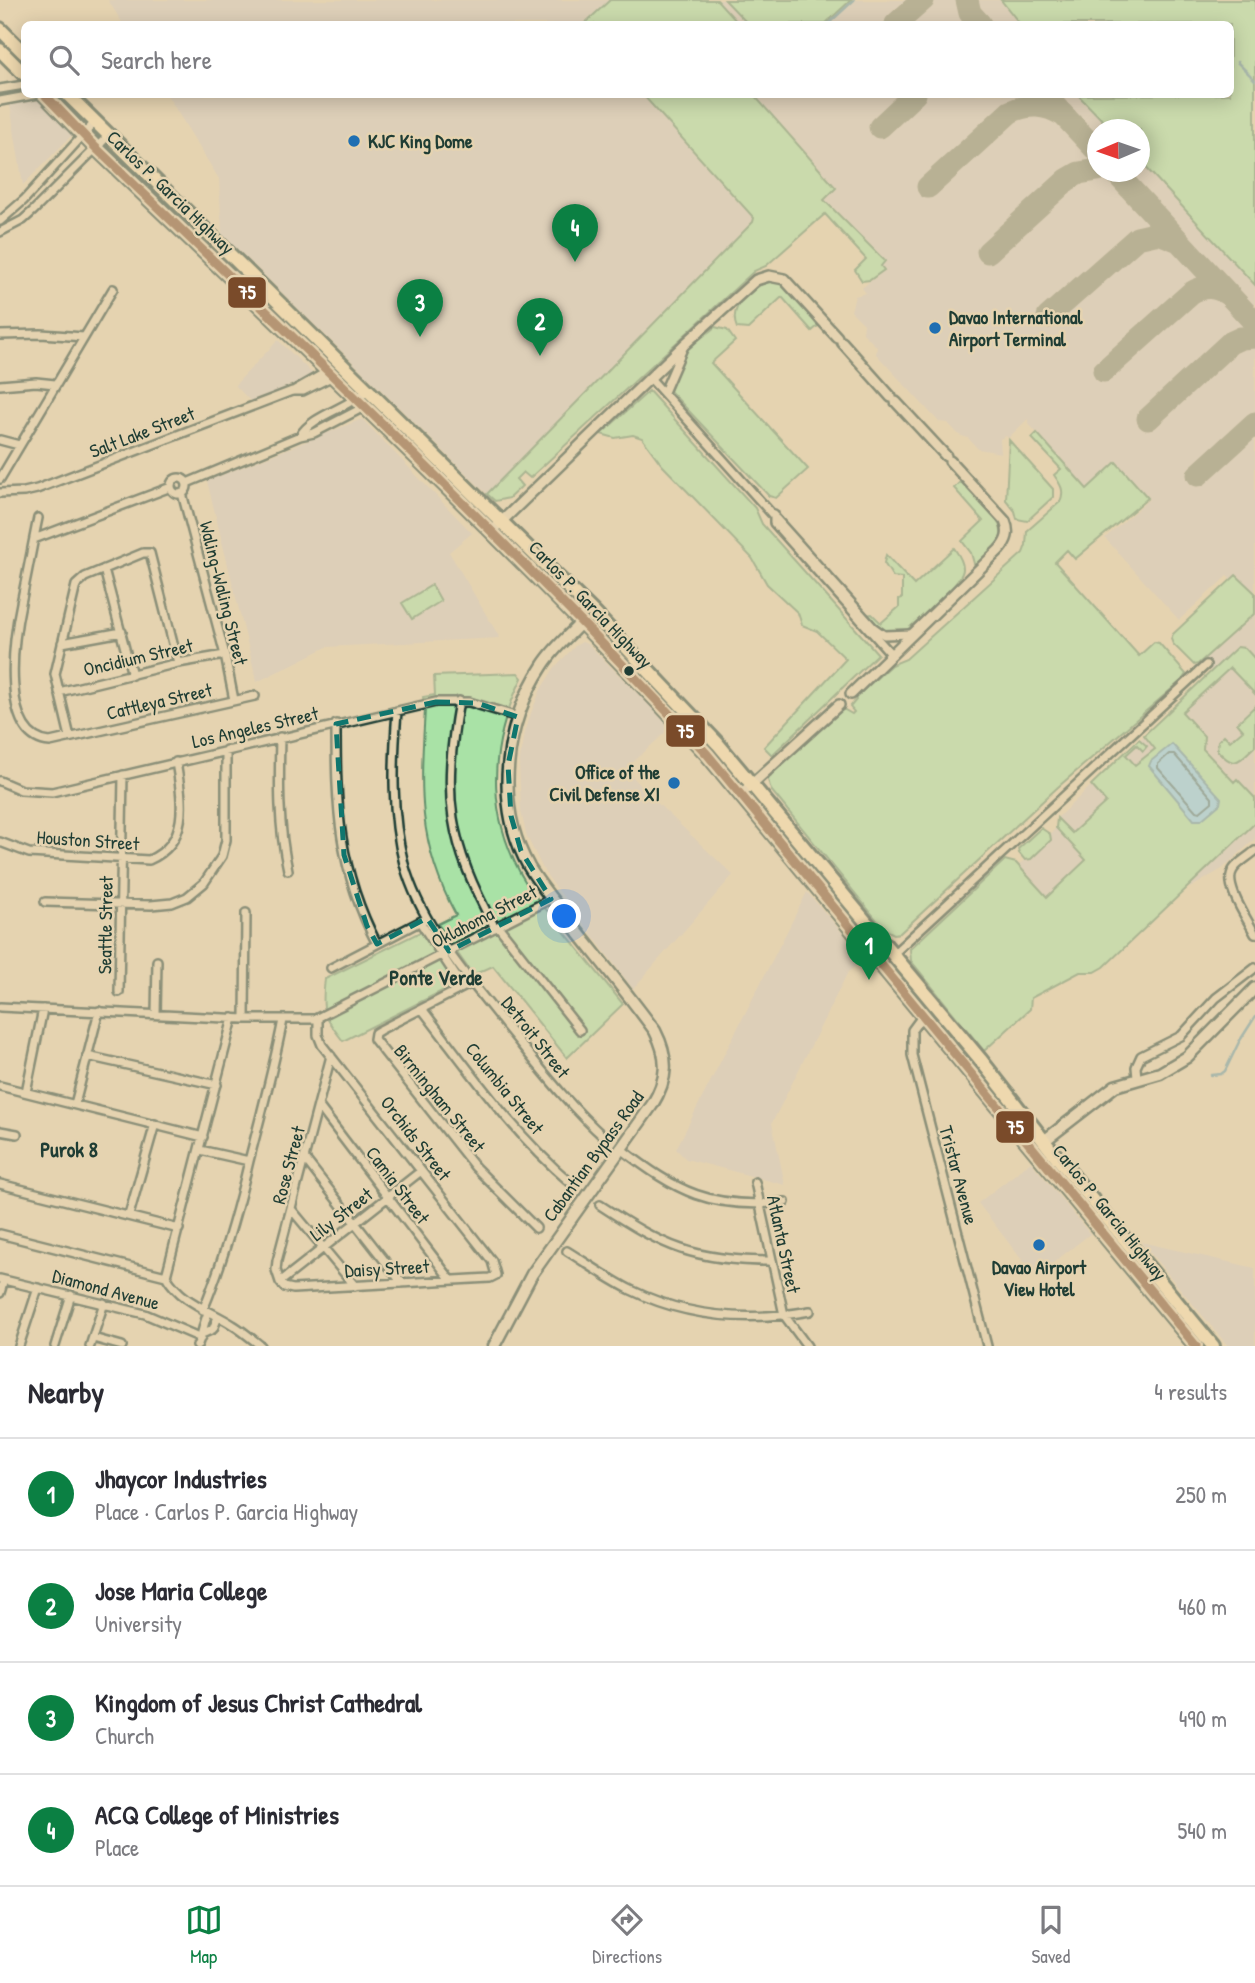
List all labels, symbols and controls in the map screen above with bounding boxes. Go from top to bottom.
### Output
search box [21,21,1234,98]
icon: search [45,41,83,79]
text: Search here [101,42,212,77]
north arrow [1087,119,1150,182]
street label: Carlos P. Garcia Highway [101,124,241,260]
place label: KJC King Dome [368,128,473,155]
marker: KJC King Dome [346,133,362,149]
pin: 4 [552,204,598,262]
line badge: 75 [227,276,267,309]
text: 75 [237,279,257,305]
pin: 3 [397,279,443,337]
pin: 2 [517,298,563,356]
place label: Davao International Airport Terminal [949,304,1084,353]
marker: Davao International Airport Terminal [927,320,943,336]
street label: Salt Lake Street [86,400,199,464]
street label: Waling-Waling Street [194,518,255,668]
street label: Carlos P. Garcia Highway [523,534,659,674]
street label: Oncidium Street [81,632,196,682]
unlabelled marker [622,664,636,678]
street label: Cattleya Street [104,676,215,726]
street label: Los Angeles Street [189,700,321,754]
line badge: 75 [665,714,706,748]
text: 75 [675,718,695,744]
place label: Office of the Civil Defense XI [549,759,660,807]
marker: Office of the Civil Defense XI [666,775,682,791]
street label: Houston Street [36,823,141,857]
street label: Seattle Street [91,875,119,974]
street label: Oklahoma Street [427,878,542,954]
your location [547,899,581,933]
pin: 1 [846,922,892,980]
district label: Ponte Verde [389,963,483,992]
street label: Detroit Street [496,991,577,1084]
street label: Columbia Street [460,1036,551,1140]
street label: Birmingham Street [388,1038,492,1158]
street label: Cabantian Bypass Road [537,1085,650,1227]
street label: Orchids Street [375,1090,458,1186]
line badge: 75 [995,1110,1035,1144]
text: 75 [1005,1114,1025,1140]
street label: Rose Street [265,1123,311,1207]
street label: Tristar Avenue [933,1123,985,1228]
district label: Purok 8 [40,1135,98,1164]
street label: Carlos P. Garcia Highway [1047,1138,1173,1286]
street label: Camia Street [360,1141,436,1230]
street label: Lily Street [304,1181,378,1247]
street label: Atlanta Street [761,1193,807,1296]
marker: Davao Airport View Hotel [1031,1237,1047,1253]
street label: Daisy Street [344,1253,430,1283]
place label: Davao Airport View Hotel [992,1254,1087,1302]
street label: Diamond Avenue [50,1262,163,1316]
text: Nearby [28,1372,104,1412]
text: 4 results [1154,1376,1227,1407]
text: Jhaycor Industries [95,1461,267,1496]
text: 1 [47,1479,55,1510]
text: 250 m [1175,1479,1227,1510]
text: Place · Carlos P. Garcia Highway [95,1496,358,1527]
text: Jose Maria College [95,1573,267,1608]
text: 2 [46,1591,56,1622]
text: 460 m [1178,1591,1227,1622]
text: University [95,1608,182,1639]
text: Kingdom of Jesus Christ Cathedral [95,1685,422,1720]
text: 3 [46,1703,56,1734]
text: 490 m [1179,1703,1227,1734]
text: Church [95,1720,154,1751]
text: ACQ College of Ministries [95,1797,339,1832]
text: 4 [47,1815,55,1846]
text: 540 m [1177,1815,1227,1846]
text: Place [95,1832,139,1863]
tab: Map [185,1901,223,1969]
tab: Directions [592,1901,662,1969]
tab: Saved [1032,1901,1070,1969]

